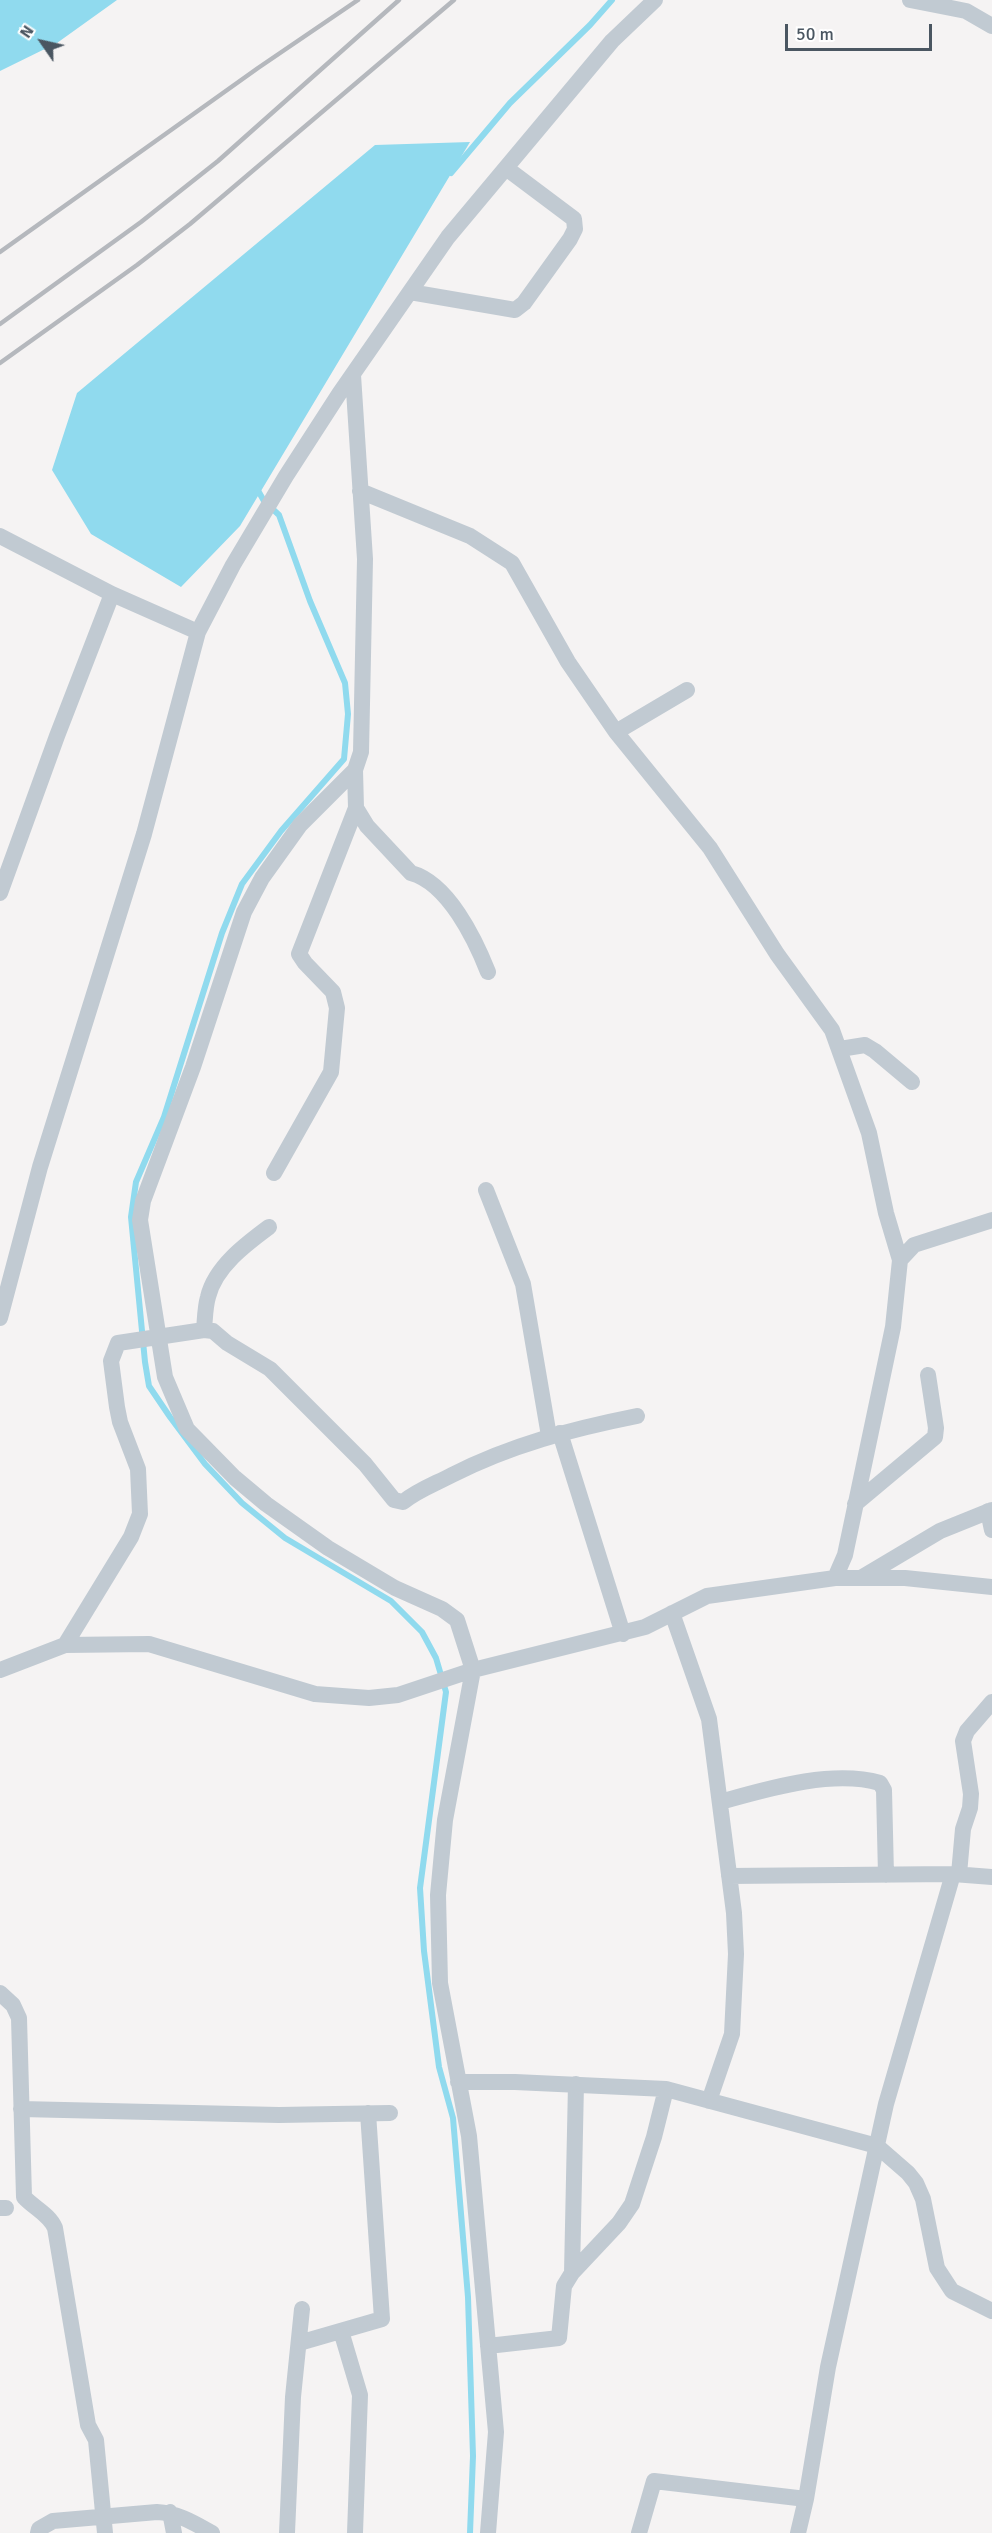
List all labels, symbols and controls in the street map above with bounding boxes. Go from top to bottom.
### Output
north arrow [12,12,72,72]
scale bar [788,12,935,50]
text: N [16,22,38,42]
text: 50 m [796,23,834,45]

